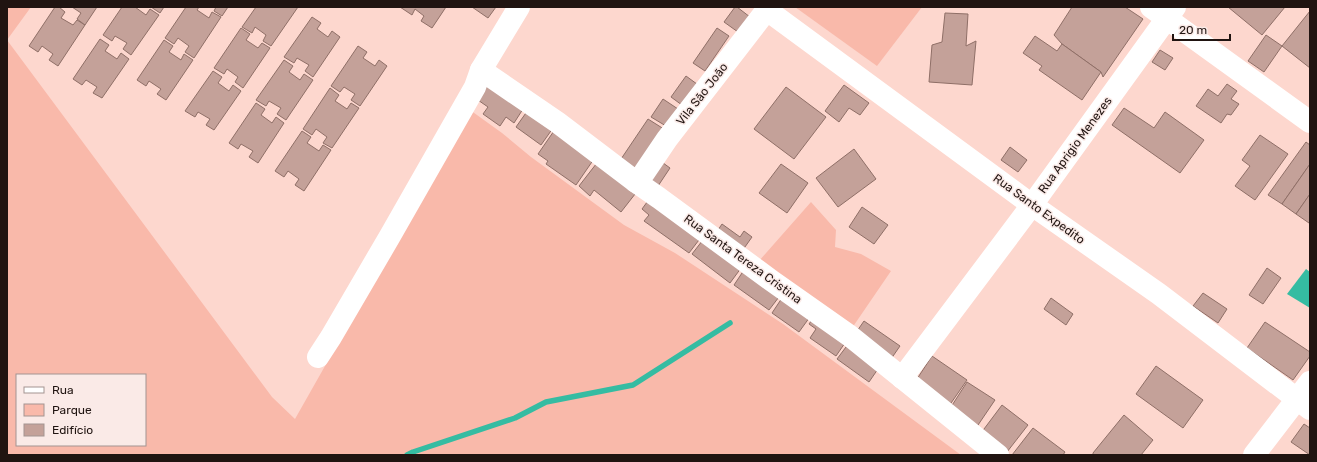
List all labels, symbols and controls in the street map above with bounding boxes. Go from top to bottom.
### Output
scale bar [1173,16,1230,42]
text: 20 m [1179,23,1207,37]
street label: Vila São João [673,60,731,128]
street label: Rua Aprigio Menezes [1035,94,1115,196]
street label: Rua Santo Expedito [991,171,1088,247]
street label: Rua Santa Tereza Cristina [681,212,805,306]
legend [16,374,146,446]
text: Rua [52,383,74,397]
text: Parque [52,403,92,417]
text: Edifício [52,423,93,437]

